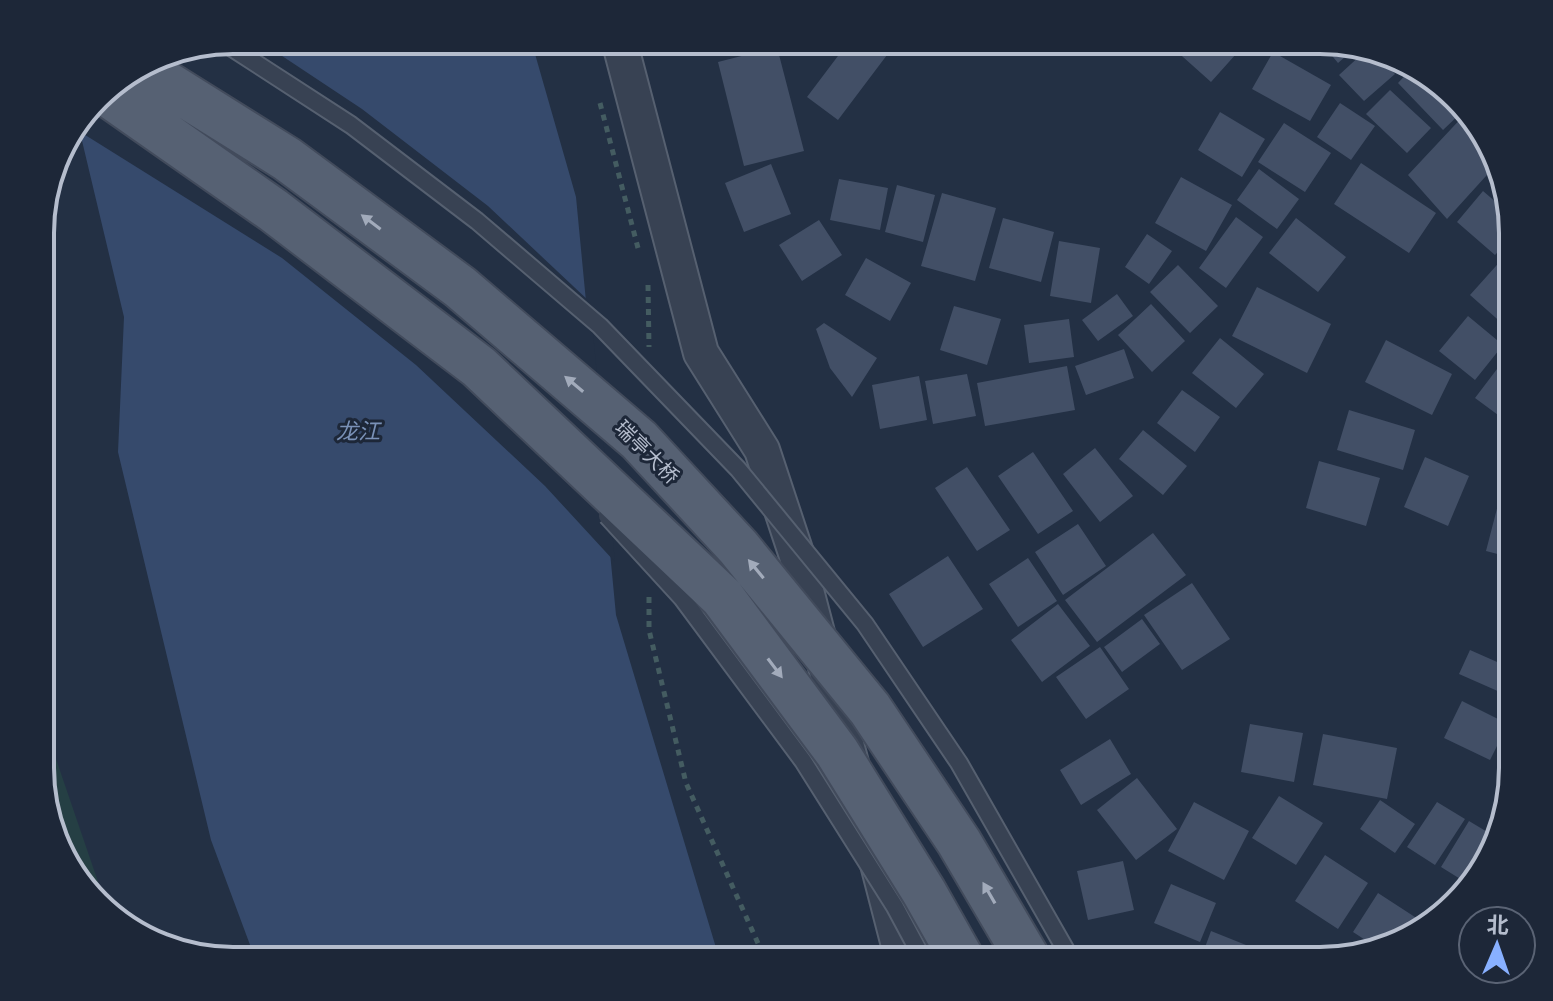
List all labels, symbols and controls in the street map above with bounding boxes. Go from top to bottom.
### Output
one-way arrow [361,214,382,230]
one-way arrow [564,376,584,393]
street label: 瑞亭大桥 [608,412,687,491]
water label: 龙江 [336,414,382,448]
one-way arrow [748,559,765,579]
one-way arrow [767,658,782,679]
one-way arrow [982,882,996,905]
north arrow [1457,905,1537,985]
text: 北 [1486,908,1509,942]

